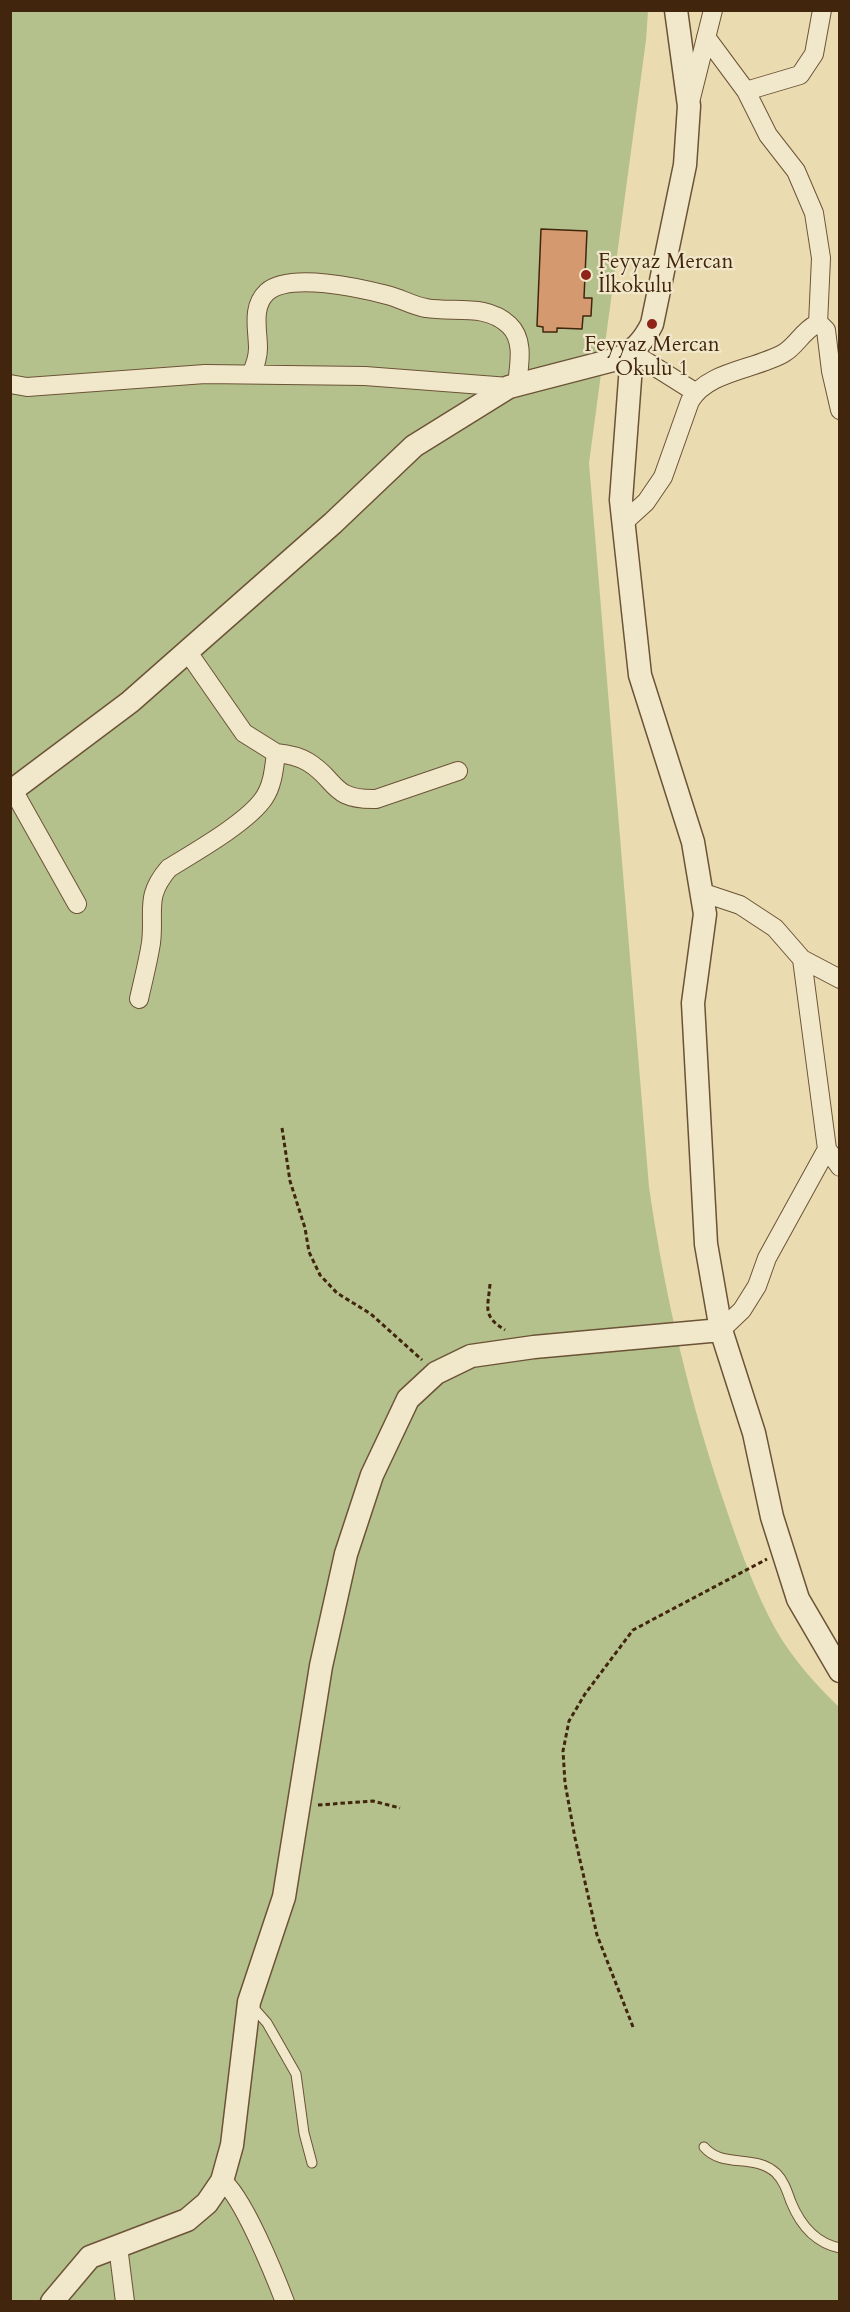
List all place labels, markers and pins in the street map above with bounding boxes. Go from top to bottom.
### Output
place label: Feyyaz Mercan İlkokulu [598,250,733,300]
marker: Feyyaz Mercan İlkokulu [579,268,593,282]
marker: Feyyaz Mercan Okulu 1 [645,317,659,331]
place label: Feyyaz Mercan Okulu 1 [584,333,720,383]

